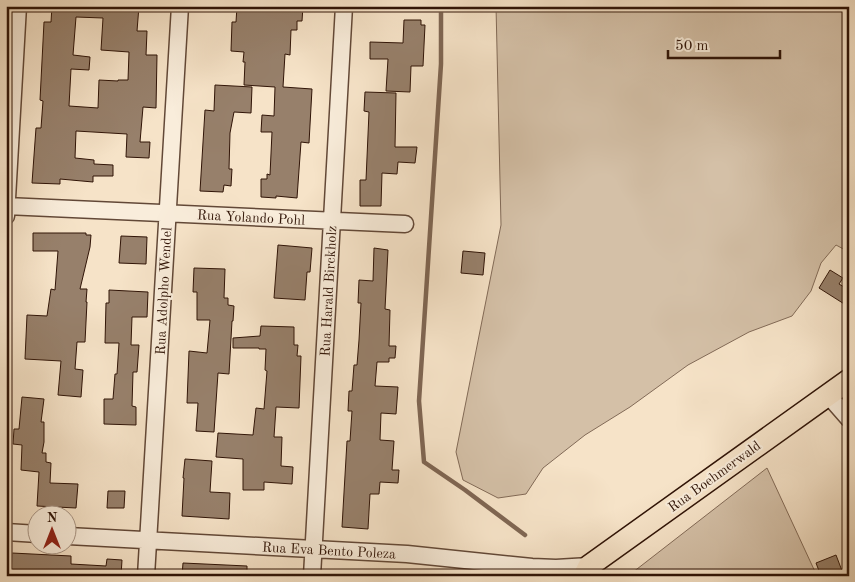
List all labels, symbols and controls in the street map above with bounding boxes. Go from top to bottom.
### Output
scale bar [668,28,780,60]
text: 50 m [675,39,709,54]
street label: Rua Yolando Pohl [197,208,305,228]
street label: Rua Harald Birckholz [319,225,339,357]
street label: Rua Adolpho Wendel [154,227,174,355]
street label: Rua Boehmerwald [666,439,763,515]
north arrow [28,504,78,554]
text: N [47,511,58,525]
street label: Rua Eva Bento Poleza [262,540,396,562]

